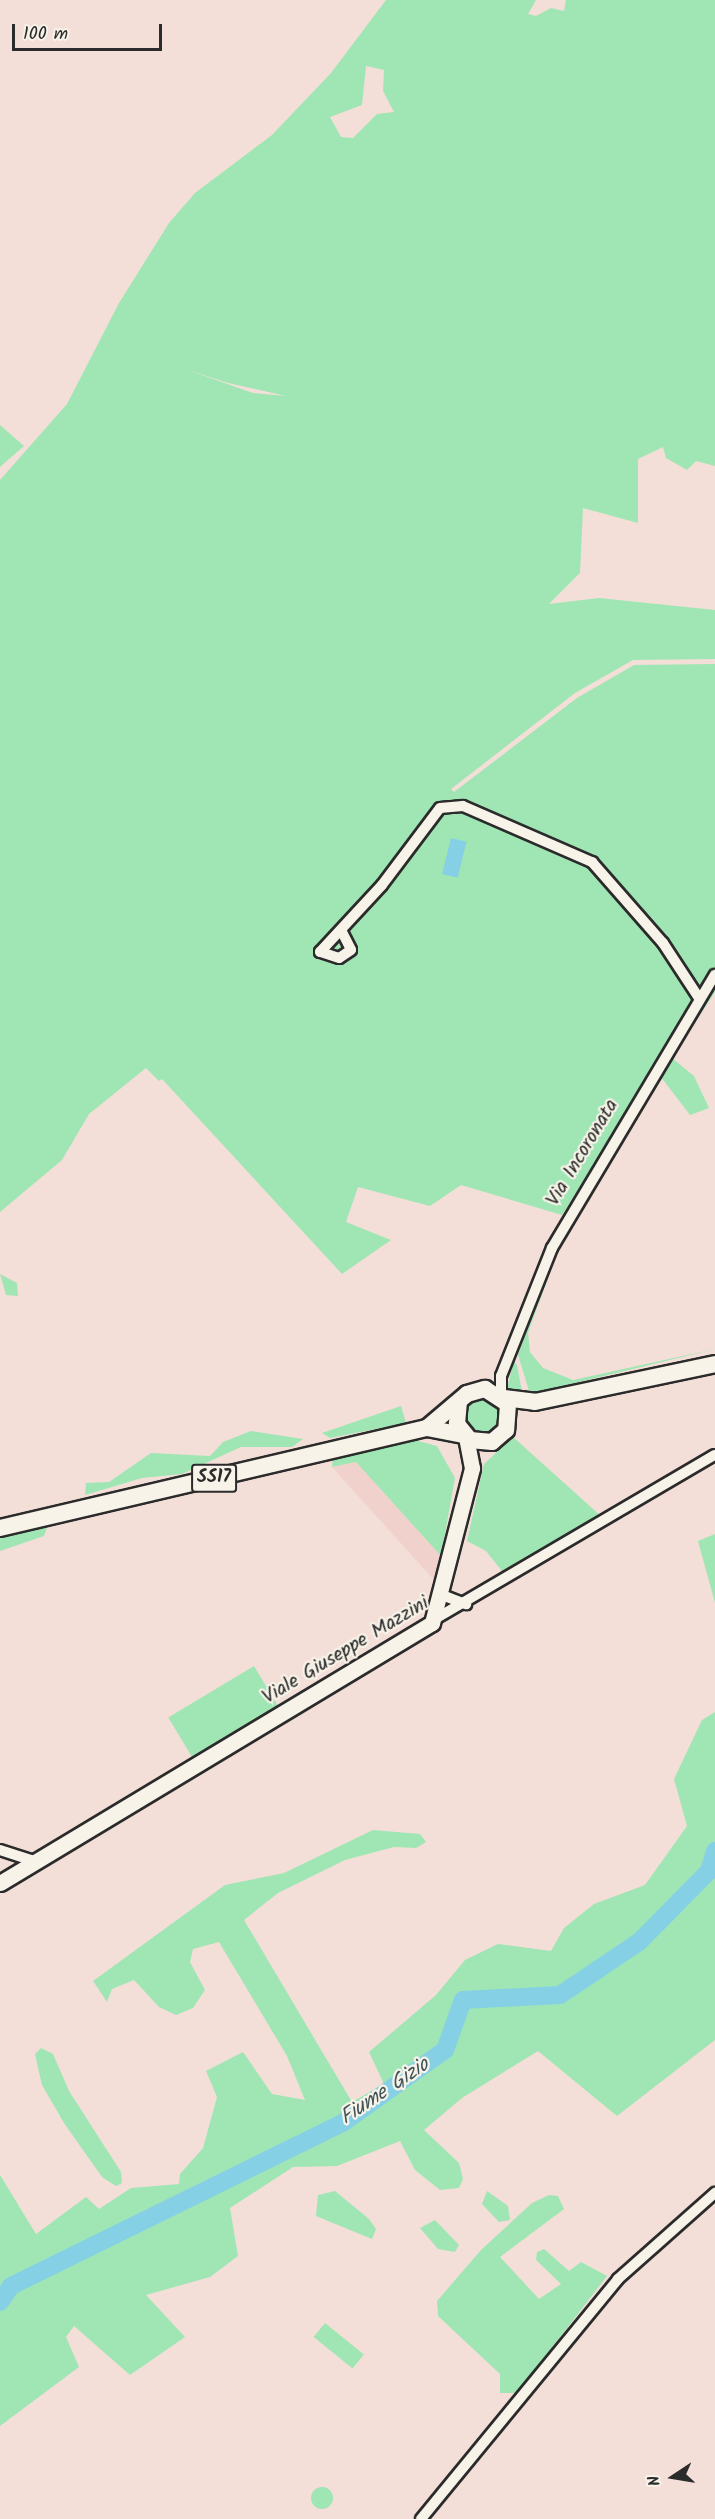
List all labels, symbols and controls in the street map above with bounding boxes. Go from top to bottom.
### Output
scale bar [15,12,165,50]
text: 100 m [23,20,68,49]
street label: Via Incoronata [542,1095,624,1211]
road number: SS17 [190,1463,238,1493]
street label: Viale Giuseppe Mazzini [258,1592,434,1710]
water label: Fiume Gizio [336,2053,434,2131]
north arrow [643,2447,703,2507]
text: N [642,2473,668,2488]

